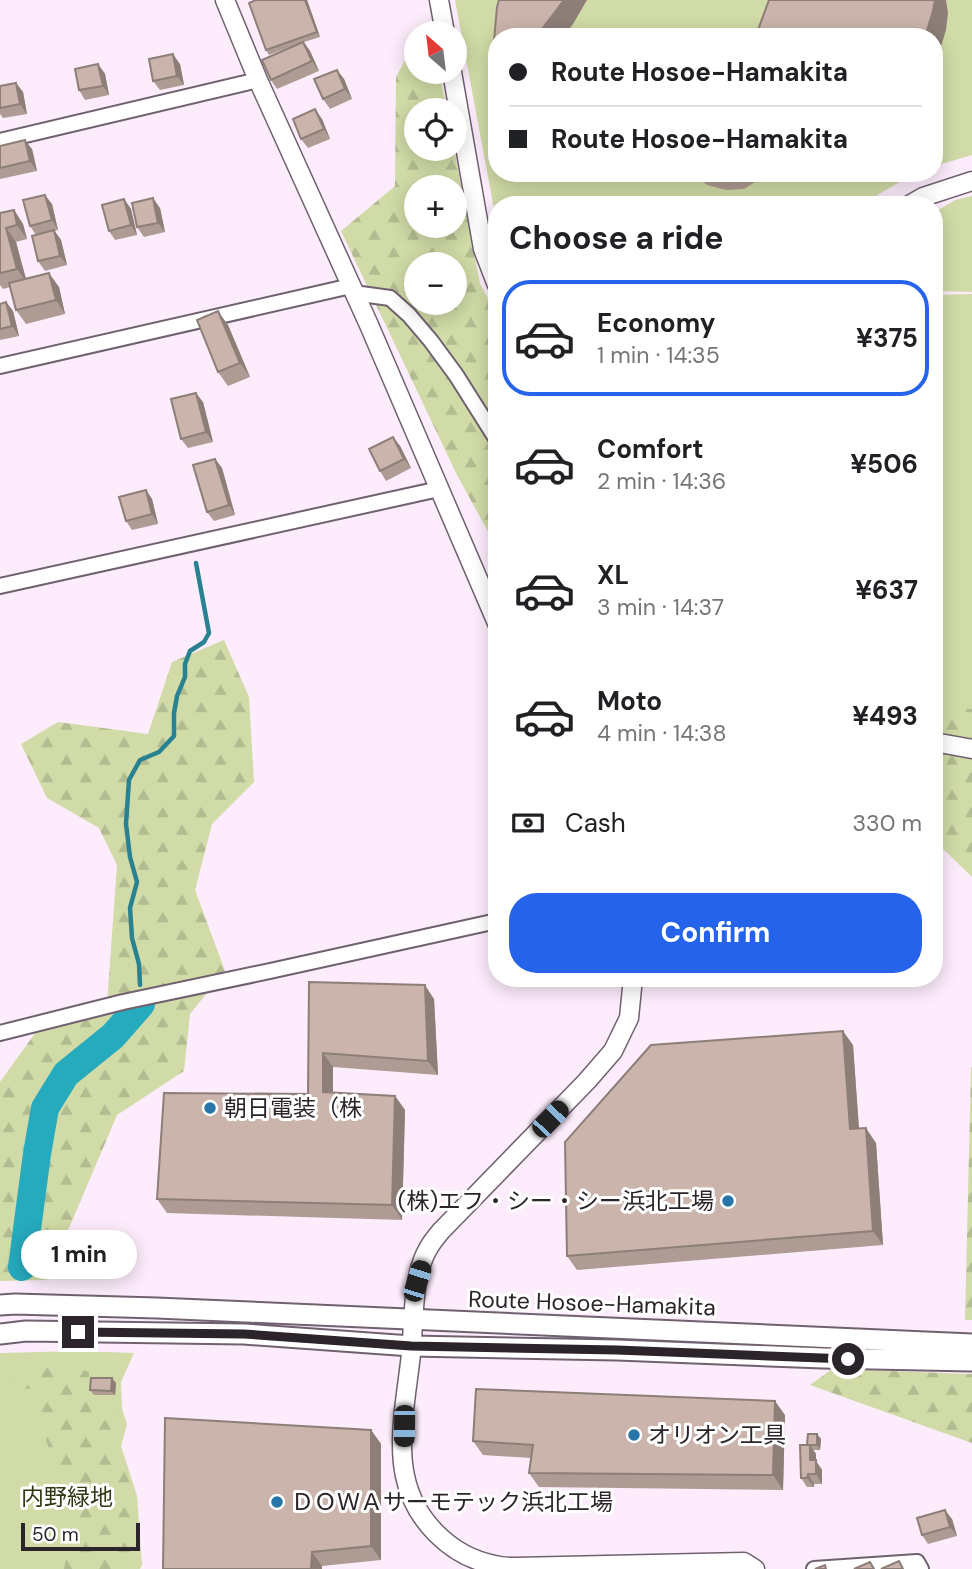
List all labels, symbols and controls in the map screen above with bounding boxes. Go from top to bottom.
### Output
north arrow [404,21,467,84]
map controls [404,21,467,315]
text: Route Hosoe-Hamakita [551,55,848,89]
button: locate [404,98,467,161]
text: Route Hosoe-Hamakita [551,122,848,156]
button: + [404,175,467,238]
text: Choose a ride [509,217,724,259]
button: − [404,252,467,315]
text: Economy [597,306,715,340]
icon: car [513,307,576,370]
text: ¥375 [856,321,918,355]
text: 1 min · 14:35 [597,340,720,370]
text: Comfort [597,432,703,466]
icon: car [513,433,576,496]
text: ¥506 [850,447,918,481]
text: 2 min · 14:36 [597,466,726,496]
text: XL [597,558,629,592]
icon: car [513,559,576,622]
text: ¥637 [855,573,918,607]
text: 3 min · 14:37 [597,592,724,622]
text: Moto [597,684,662,718]
icon: car [513,685,576,748]
text: ¥493 [852,699,918,733]
text: 4 min · 14:38 [597,718,726,748]
icon: cash [509,804,547,842]
text: Cash [565,806,626,840]
text: 330 m [852,808,922,838]
button: Confirm [509,893,922,973]
place label: 朝日電装（株 [224,1093,362,1123]
car [528,1097,573,1141]
marker: 朝日電装（株 [202,1100,218,1116]
place label: (株)エフ・シー・シー浜北工場 [398,1186,714,1216]
marker: (株)エフ・シー・シー浜北工場 [720,1193,736,1209]
callout: 1 min [20,1230,136,1280]
text: 1 min [51,1239,107,1269]
car [401,1258,434,1304]
street label: Route Hosoe-Hamakita [468,1284,716,1322]
route end [62,1316,94,1348]
route start [832,1343,864,1375]
car [394,1405,415,1447]
place label: オリオン工具 [648,1420,786,1450]
marker: オリオン工具 [626,1427,642,1443]
park label: 内野緑地 [21,1482,113,1512]
place label: ＤＯＷＡサーモテック浜北工場 [291,1487,613,1517]
marker: ＤＯＷＡサーモテック浜北工場 [269,1494,285,1510]
scale bar [21,1520,140,1552]
text: 50 m [32,1522,79,1547]

